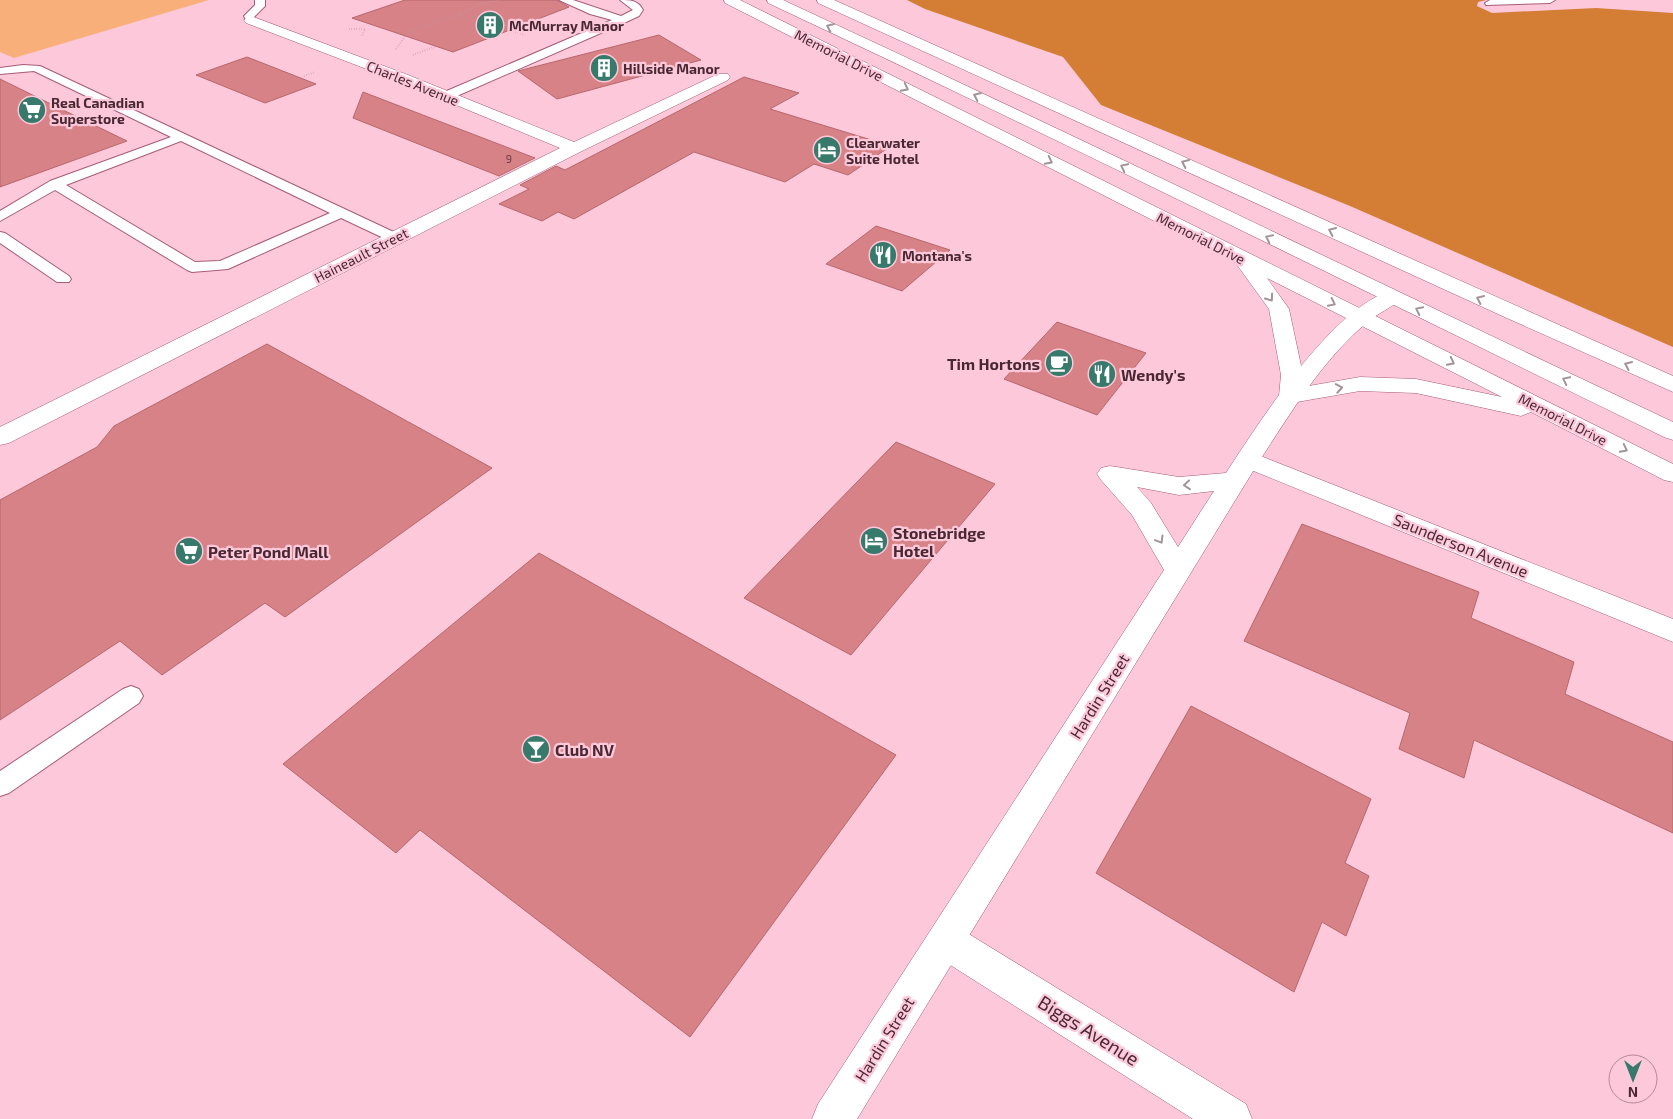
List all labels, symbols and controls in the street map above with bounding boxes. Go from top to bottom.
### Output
building icon: McMurray Manor [475,10,505,40]
place label: McMurray Manor [509,17,624,34]
one-way arrow [826,23,835,33]
street label: Memorial Drive [792,25,886,85]
building icon: Hillside Manor [589,53,619,83]
street label: Charles Avenue [364,57,462,109]
place label: Hillside Manor [623,60,720,77]
one-way arrow [900,82,909,92]
one-way arrow [973,92,982,102]
place label: Real Canadian Superstore [51,94,144,127]
supermarket icon: Real Canadian Superstore [17,95,47,125]
place label: Clearwater Suite Hotel [846,134,920,167]
hotel icon: Clearwater Suite Hotel [812,135,842,165]
house number: 9 [506,152,512,165]
one-way arrow [1044,155,1053,165]
one-way arrow [1181,159,1190,169]
one-way arrow [1120,163,1129,173]
street label: Memorial Drive [1154,208,1248,268]
street label: Haineault Street [311,224,411,286]
one-way arrow [1328,227,1337,237]
one-way arrow [1266,234,1275,244]
restaurant icon: Montana's [868,240,898,270]
place label: Montana's [902,247,972,264]
one-way arrow [1264,292,1273,301]
one-way arrow [1476,295,1485,305]
one-way arrow [1327,297,1336,307]
one-way arrow [1415,306,1424,316]
cafe icon: Tim Hortons [1044,348,1074,378]
place label: Tim Hortons [947,354,1040,373]
one-way arrow [1446,356,1455,366]
restaurant icon: Wendy's [1087,359,1117,389]
one-way arrow [1624,361,1633,372]
place label: Wendy's [1121,365,1186,385]
one-way arrow [1562,376,1571,386]
one-way arrow [1334,383,1343,393]
street label: Memorial Drive [1516,389,1610,449]
one-way arrow [1619,443,1628,453]
one-way arrow [1182,479,1190,490]
street label: Saunderson Avenue [1391,509,1531,581]
place label: Stonebridge Hotel [893,523,986,560]
hotel icon: Stonebridge Hotel [859,526,889,556]
one-way arrow [1154,535,1164,544]
supermarket icon: Peter Pond Mall [174,536,204,566]
place label: Peter Pond Mall [208,542,329,561]
street label: Hardin Street [1065,650,1133,742]
bar icon: Club NV [521,734,551,764]
place label: Club NV [555,740,615,759]
street label: Biggs Avenue [1034,990,1144,1070]
street label: Hardin Street [850,993,918,1085]
north arrow [1608,1054,1658,1104]
text: N [1628,1084,1638,1101]

